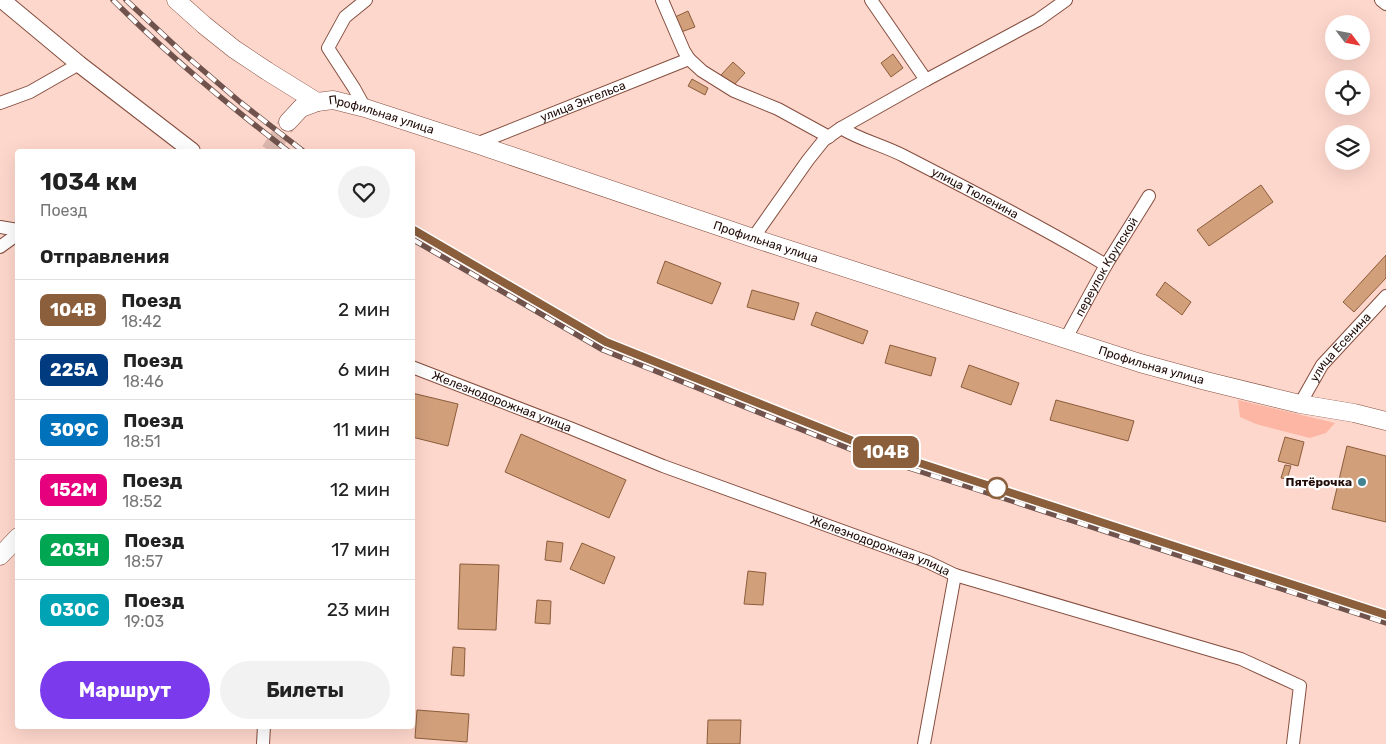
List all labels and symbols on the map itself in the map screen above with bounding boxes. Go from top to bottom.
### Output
north arrow [1325,15,1370,60]
street label: улица Энгельса [538,78,627,125]
street label: Профильная улица [328,93,436,137]
street label: улица Тюленина [929,164,1021,221]
street label: переулок Крупской [1072,215,1141,319]
street label: Профильная улица [711,218,820,266]
street label: улица Есенина [1307,310,1374,384]
street label: Профильная улица [1097,343,1206,387]
street label: Железнодорожная улица [430,368,573,435]
line badge: 104В [851,436,921,468]
place label: Пятёрочка [1286,475,1352,489]
marker: Пятёрочка [1356,476,1368,488]
unlabelled marker [986,477,1008,499]
street label: Железнодорожная улица [808,513,952,579]

